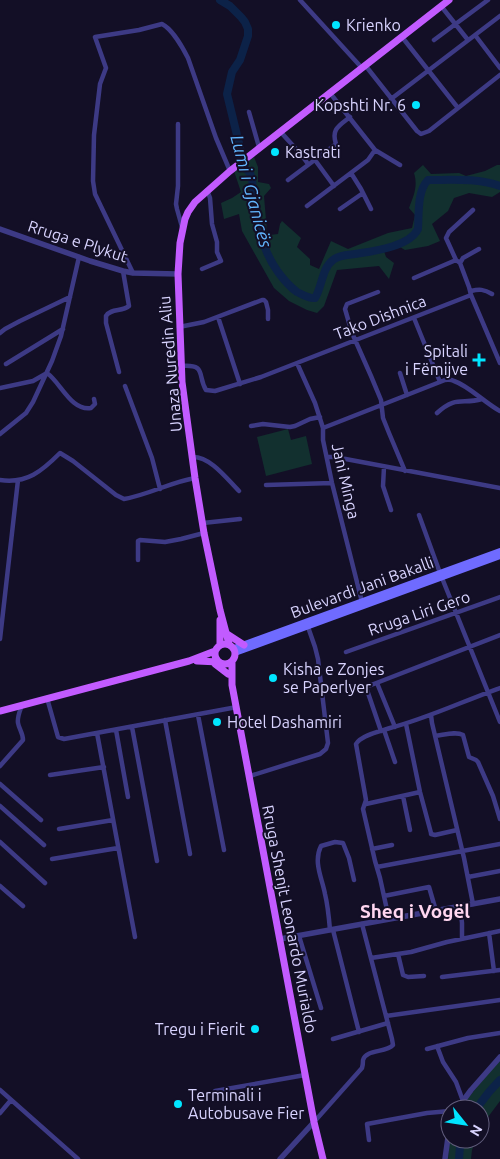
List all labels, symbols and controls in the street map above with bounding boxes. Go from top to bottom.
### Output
place label: Krienko [346,16,401,34]
marker: Krienko [330,19,342,31]
place label: Kopshti Nr. 6 [314,96,406,114]
marker: Kopshti Nr. 6 [410,99,422,111]
water label: Lumi i Gjanicës [227,132,277,250]
place label: Kastrati [285,143,341,161]
marker: Kastrati [269,146,281,158]
street label: Rruga e Plykut [26,216,131,266]
street label: Tako Dishnica [331,291,429,343]
street label: Unaza Nuredin Aliu [155,295,185,433]
place label: Spitali i Fëmijve [405,342,468,378]
marker: Spitali i Fëmijve [472,353,486,367]
street label: Jani Minga [329,441,363,521]
street label: Bulevardi Jani Bakalli [288,553,436,621]
street label: Rruga Liri Gero [366,587,472,639]
place label: Kisha e Zonjes se Paperlyer [283,660,385,696]
marker: Kisha e Zonjes se Paperlyer [267,672,279,684]
place label: Hotel Dashamiri [227,713,342,731]
marker: Hotel Dashamiri [211,716,223,728]
street label: Rruga Shenjt Leonardo Murialdo [259,803,321,1035]
district label: Sheq i Vogël [360,900,470,922]
place label: Tregu i Fierit [155,1020,246,1038]
marker: Tregu i Fierit [249,1023,261,1035]
place label: Terminali i Autobusave Fier [188,1086,304,1122]
marker: Terminali i Autobusave Fier [172,1098,184,1110]
north arrow [440,1099,490,1149]
text: N [467,1122,486,1139]

